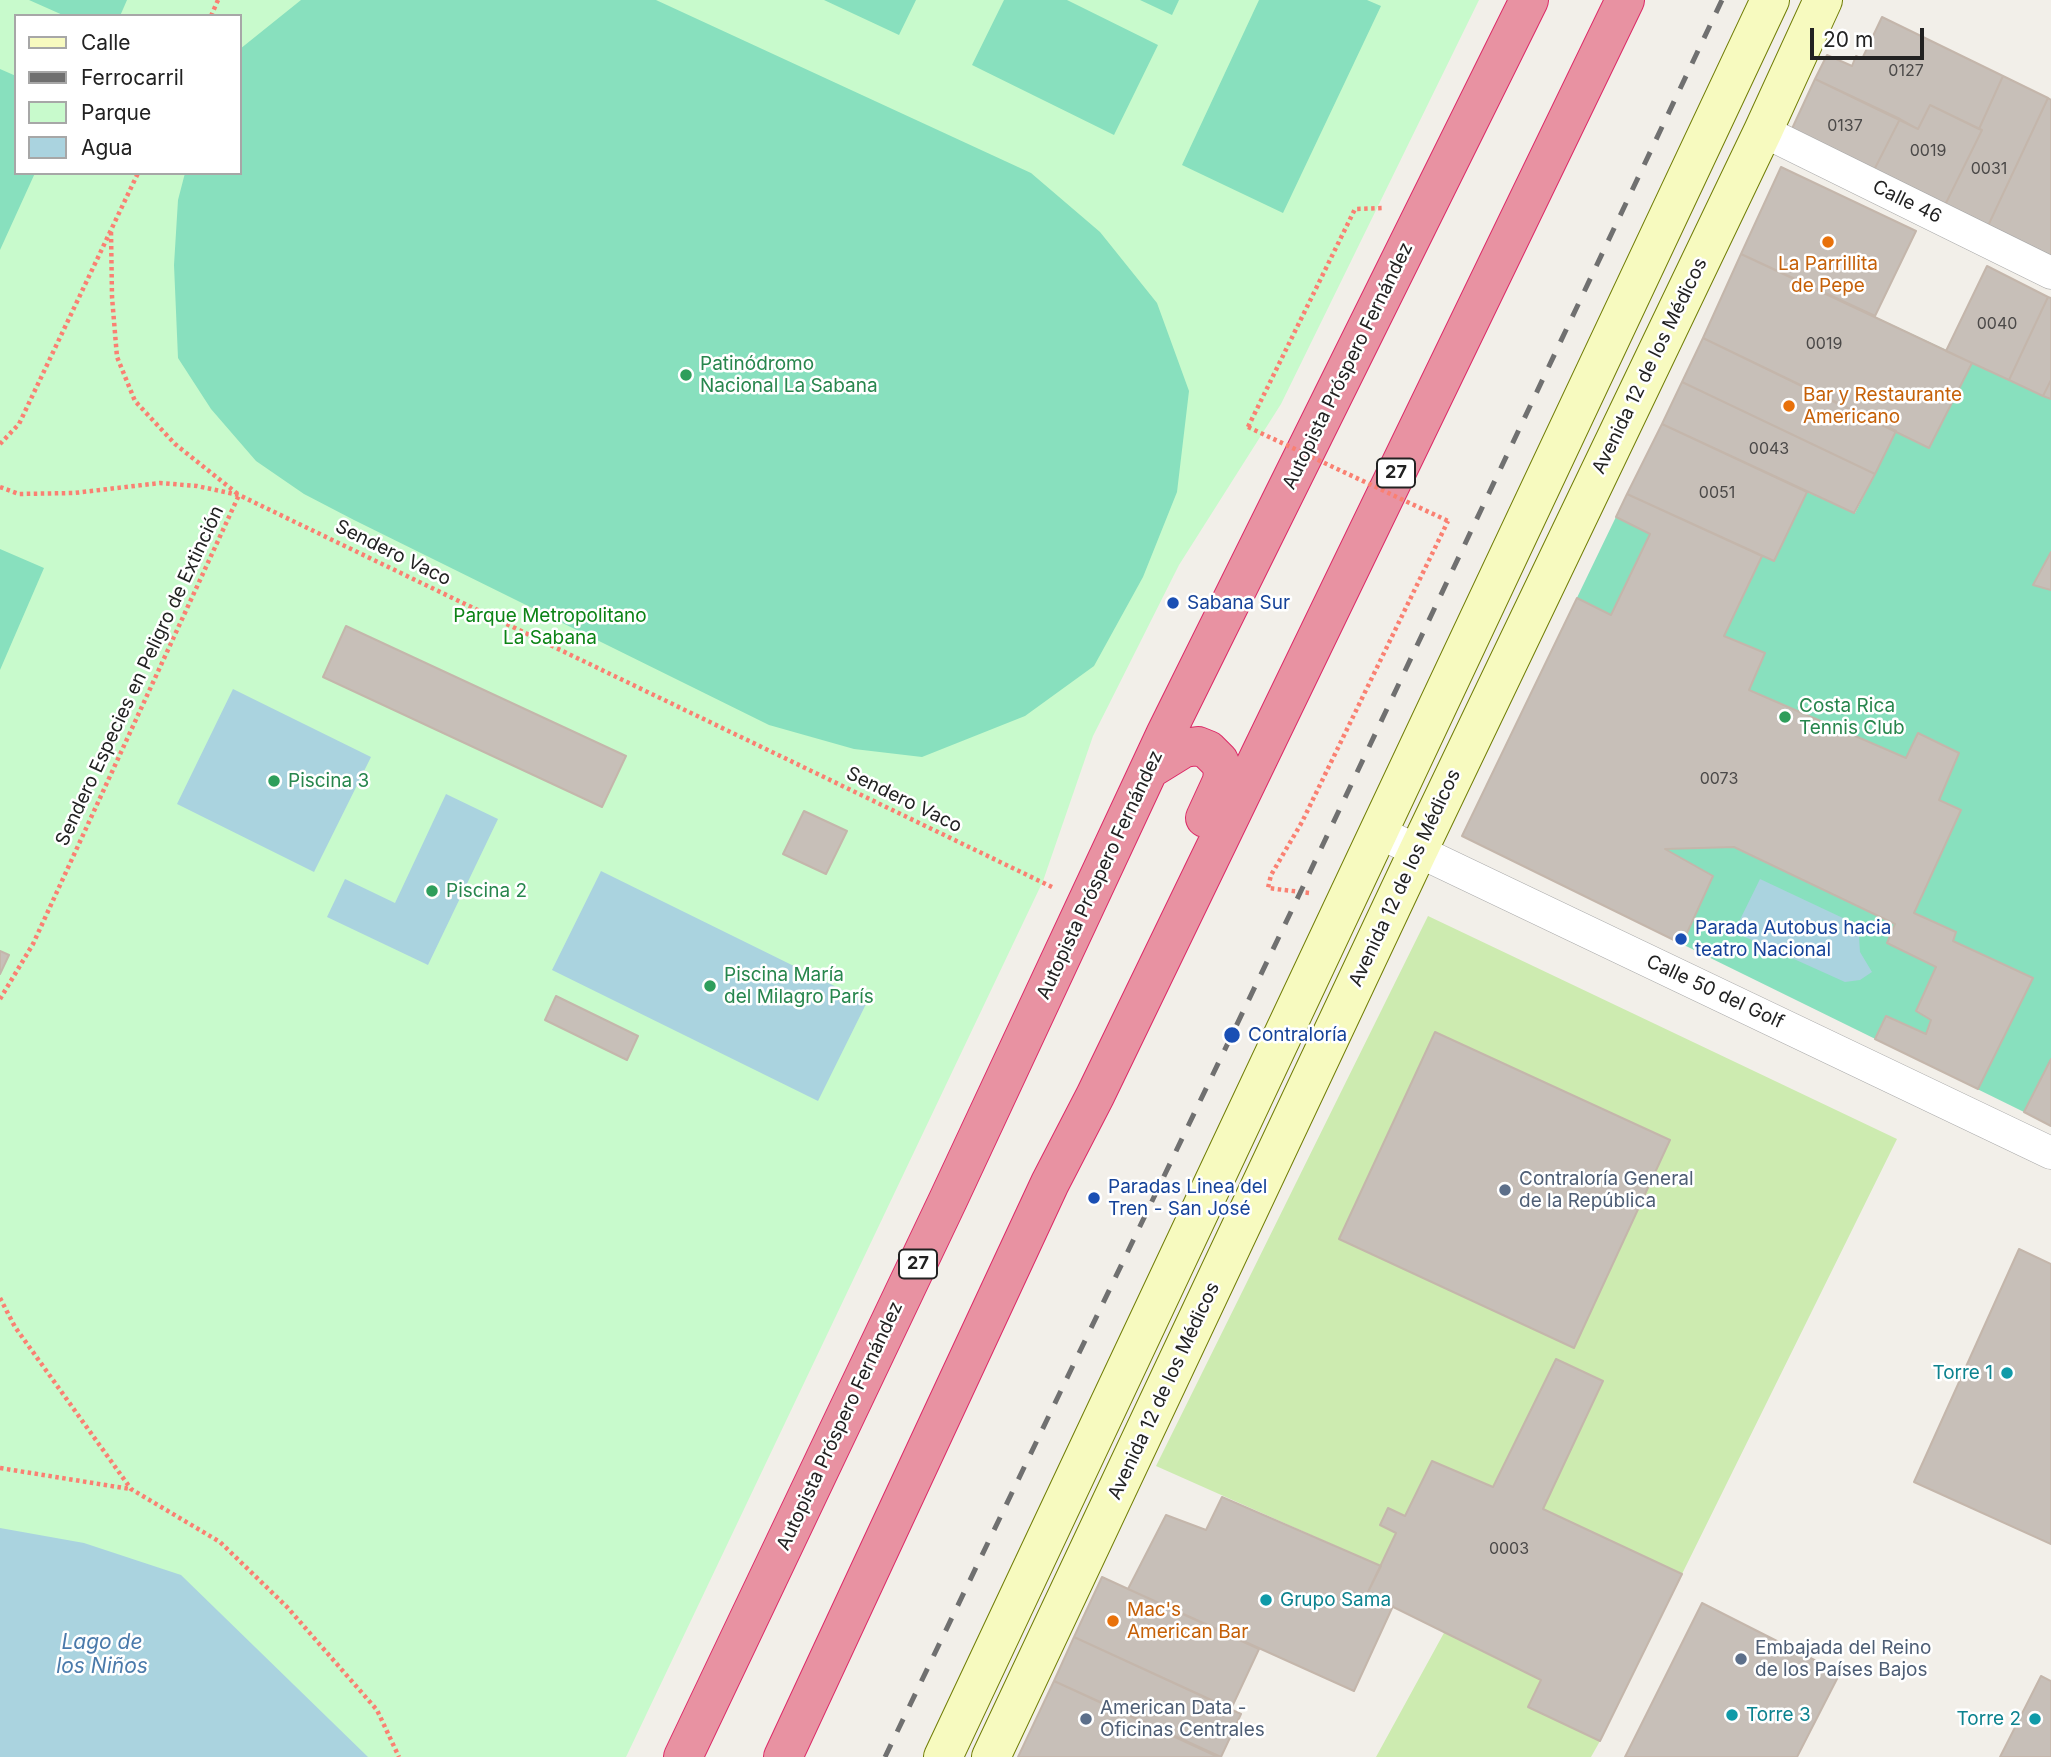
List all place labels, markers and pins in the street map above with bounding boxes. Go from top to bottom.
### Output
marker: La Parrillita de Pepe [1820,234,1836,250]
place label: La Parrillita de Pepe [1778,253,1878,297]
place label: Patinódromo Nacional La Sabana [700,353,878,397]
marker: Patinódromo Nacional La Sabana [678,367,694,383]
place label: Bar y Restaurante Americano [1803,384,1962,428]
marker: Bar y Restaurante Americano [1781,398,1797,414]
place label: Sabana Sur [1187,592,1290,614]
marker: Sabana Sur [1165,595,1181,611]
place label: Costa Rica Tennis Club [1799,695,1905,739]
marker: Costa Rica Tennis Club [1777,709,1793,725]
place label: Piscina 3 [288,770,369,792]
marker: Piscina 3 [266,773,282,789]
place label: Piscina 2 [446,880,527,902]
marker: Piscina 2 [424,883,440,899]
place label: Parada Autobus hacia teatro Nacional [1695,917,1891,961]
marker: Parada Autobus hacia teatro Nacional [1673,931,1689,947]
place label: Piscina María del Milagro París [724,964,874,1008]
marker: Piscina María del Milagro París [702,978,718,994]
place label: Contraloría [1248,1024,1347,1046]
marker: Contraloría [1222,1025,1242,1045]
place label: Contraloría General de la República [1519,1168,1694,1212]
place label: Paradas Linea del Tren - San José [1108,1176,1267,1220]
marker: Contraloría General de la República [1497,1182,1513,1198]
marker: Paradas Linea del Tren - San José [1086,1190,1102,1206]
place label: Torre 1 [1932,1362,1993,1384]
marker: Torre 1 [1999,1365,2015,1381]
place label: Grupo Sama [1280,1589,1391,1611]
marker: Grupo Sama [1258,1592,1274,1608]
place label: Mac's American Bar [1127,1599,1248,1643]
marker: Mac's American Bar [1105,1613,1121,1629]
place label: Embajada del Reino de los Países Bajos [1755,1637,1931,1681]
marker: Embajada del Reino de los Países Bajos [1733,1651,1749,1667]
place label: American Data - Oficinas Centrales [1100,1697,1265,1741]
place label: Torre 3 [1746,1704,1811,1726]
marker: Torre 3 [1724,1707,1740,1723]
place label: Torre 2 [1957,1708,2021,1730]
marker: American Data - Oficinas Centrales [1078,1711,1094,1727]
marker: Torre 2 [2027,1711,2043,1727]

